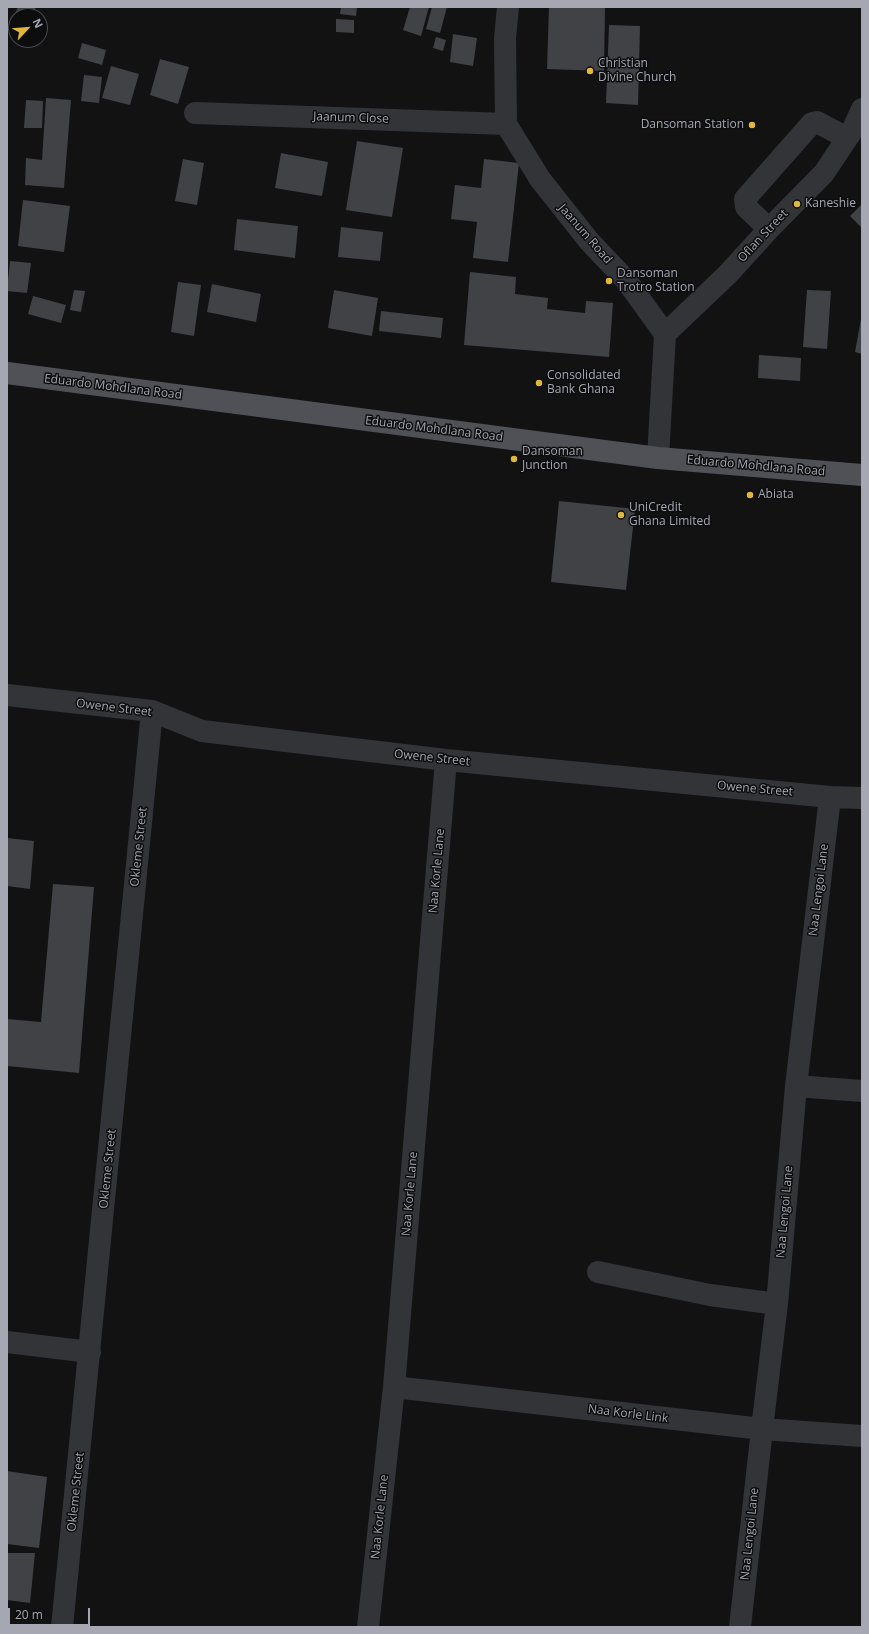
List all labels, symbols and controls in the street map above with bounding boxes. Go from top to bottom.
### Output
north arrow [8,8,48,48]
text: N [30,16,47,30]
place label: Christian Divine Church [598,57,676,85]
marker: Christian Divine Church [585,66,595,76]
street label: Jaanum Close [313,109,389,127]
place label: Dansoman Station [641,118,744,132]
marker: Dansoman Station [747,120,757,130]
place label: Kaneshie [805,197,856,211]
marker: Kaneshie [792,199,802,209]
street label: Jaanum Road [555,201,615,267]
street label: Oflan Street [735,207,791,265]
place label: Dansoman Trotro Station [617,267,695,295]
marker: Dansoman Trotro Station [604,276,614,286]
place label: Consolidated Bank Ghana [547,369,620,397]
street label: Eduardo Mohdlana Road [43,371,183,403]
marker: Consolidated Bank Ghana [534,378,544,388]
street label: Eduardo Mohdlana Road [364,413,504,445]
place label: Dansoman Junction [522,445,583,473]
street label: Eduardo Mohdlana Road [686,453,826,479]
marker: Dansoman Junction [509,454,519,464]
place label: Abiata [758,488,794,502]
marker: Abiata [745,490,755,500]
place label: UniCredit Ghana Limited [629,501,711,529]
marker: UniCredit Ghana Limited [616,510,626,520]
street label: Owene Street [75,696,153,720]
street label: Owene Street [393,747,471,769]
street label: Owene Street [716,779,794,799]
street label: Okleme Street [128,807,150,887]
street label: Naa Korle Lane [426,828,448,914]
street label: Naa Lengoi Lane [806,843,832,937]
street label: Okleme Street [97,1129,119,1209]
street label: Naa Korle Lane [399,1151,421,1237]
street label: Naa Lengoi Lane [774,1165,796,1259]
street label: Naa Korle Link [587,1402,669,1426]
street label: Okleme Street [65,1452,87,1532]
street label: Naa Korle Lane [368,1474,392,1560]
street label: Naa Lengoi Lane [738,1487,762,1581]
scale bar [10,1600,92,1626]
text: 20 m [15,1606,43,1623]

